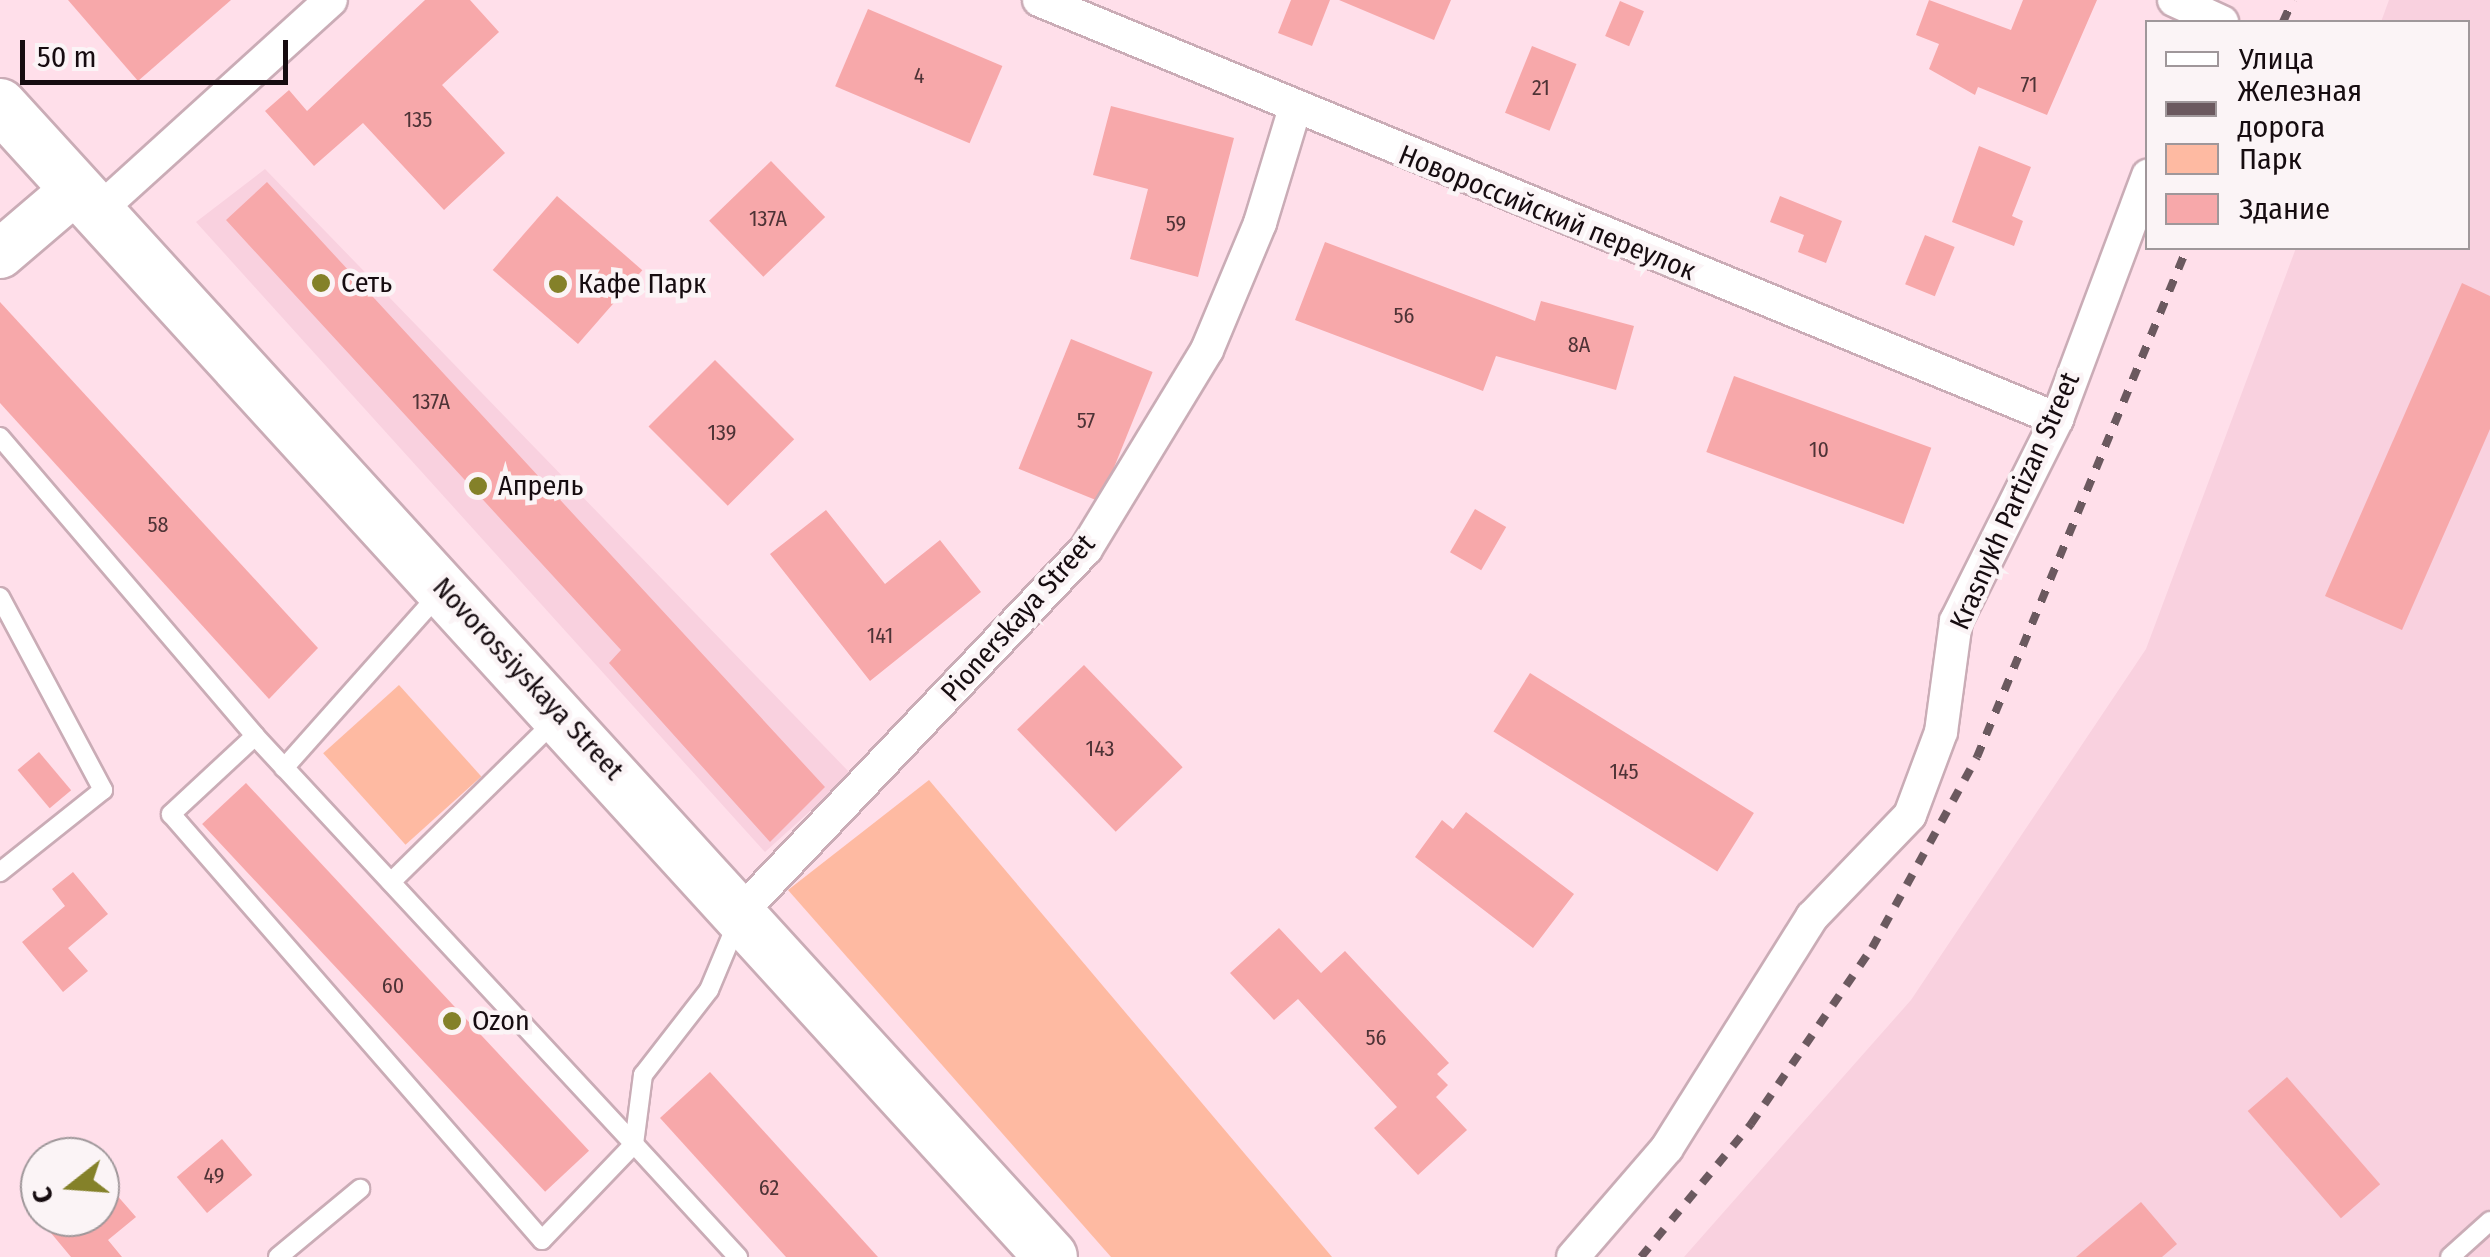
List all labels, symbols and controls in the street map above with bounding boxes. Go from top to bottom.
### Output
scale bar [25,20,292,82]
legend [2145,20,2470,250]
text: 50 m [37,39,97,75]
text: Улица [2239,41,2314,77]
house number: 4 [914,63,924,89]
house number: 71 [2020,72,2038,98]
text: Железная дорога [2237,73,2362,145]
house number: 21 [1532,75,1550,101]
house number: 135 [404,107,432,133]
street label: Новороссийский переулок [1394,138,1700,288]
text: Парк [2239,141,2302,177]
text: Здание [2239,191,2330,227]
house number: 137А [749,206,787,232]
house number: 59 [1166,211,1186,237]
place label: Сеть [341,266,392,300]
place label: Кафе Парк [578,267,706,301]
marker: Сеть [310,272,332,294]
marker: Кафе Парк [547,273,569,295]
house number: 56 [1393,303,1415,329]
house number: 8А [1568,332,1590,358]
street label: Krasnykh Partizan Street [1943,367,2087,635]
house number: 137А [412,389,450,415]
house number: 57 [1077,408,1095,434]
house number: 139 [708,420,736,446]
house number: 10 [1809,437,1829,463]
place label: Апрель [498,469,583,503]
marker: Апрель [467,475,489,497]
house number: 58 [147,512,169,538]
street label: Pionerskaya Street [934,527,1102,709]
street label: Novorossiyskaya Street [426,571,630,787]
house number: 141 [867,623,893,649]
house number: 143 [1086,736,1114,762]
house number: 145 [1609,759,1639,785]
house number: 60 [382,973,404,999]
place label: Ozon [472,1004,530,1038]
marker: Ozon [441,1010,463,1032]
house number: 56 [1365,1025,1387,1051]
north arrow [20,1137,120,1237]
house number: 49 [204,1163,224,1189]
house number: 62 [759,1175,779,1201]
text: С [25,1183,61,1207]

